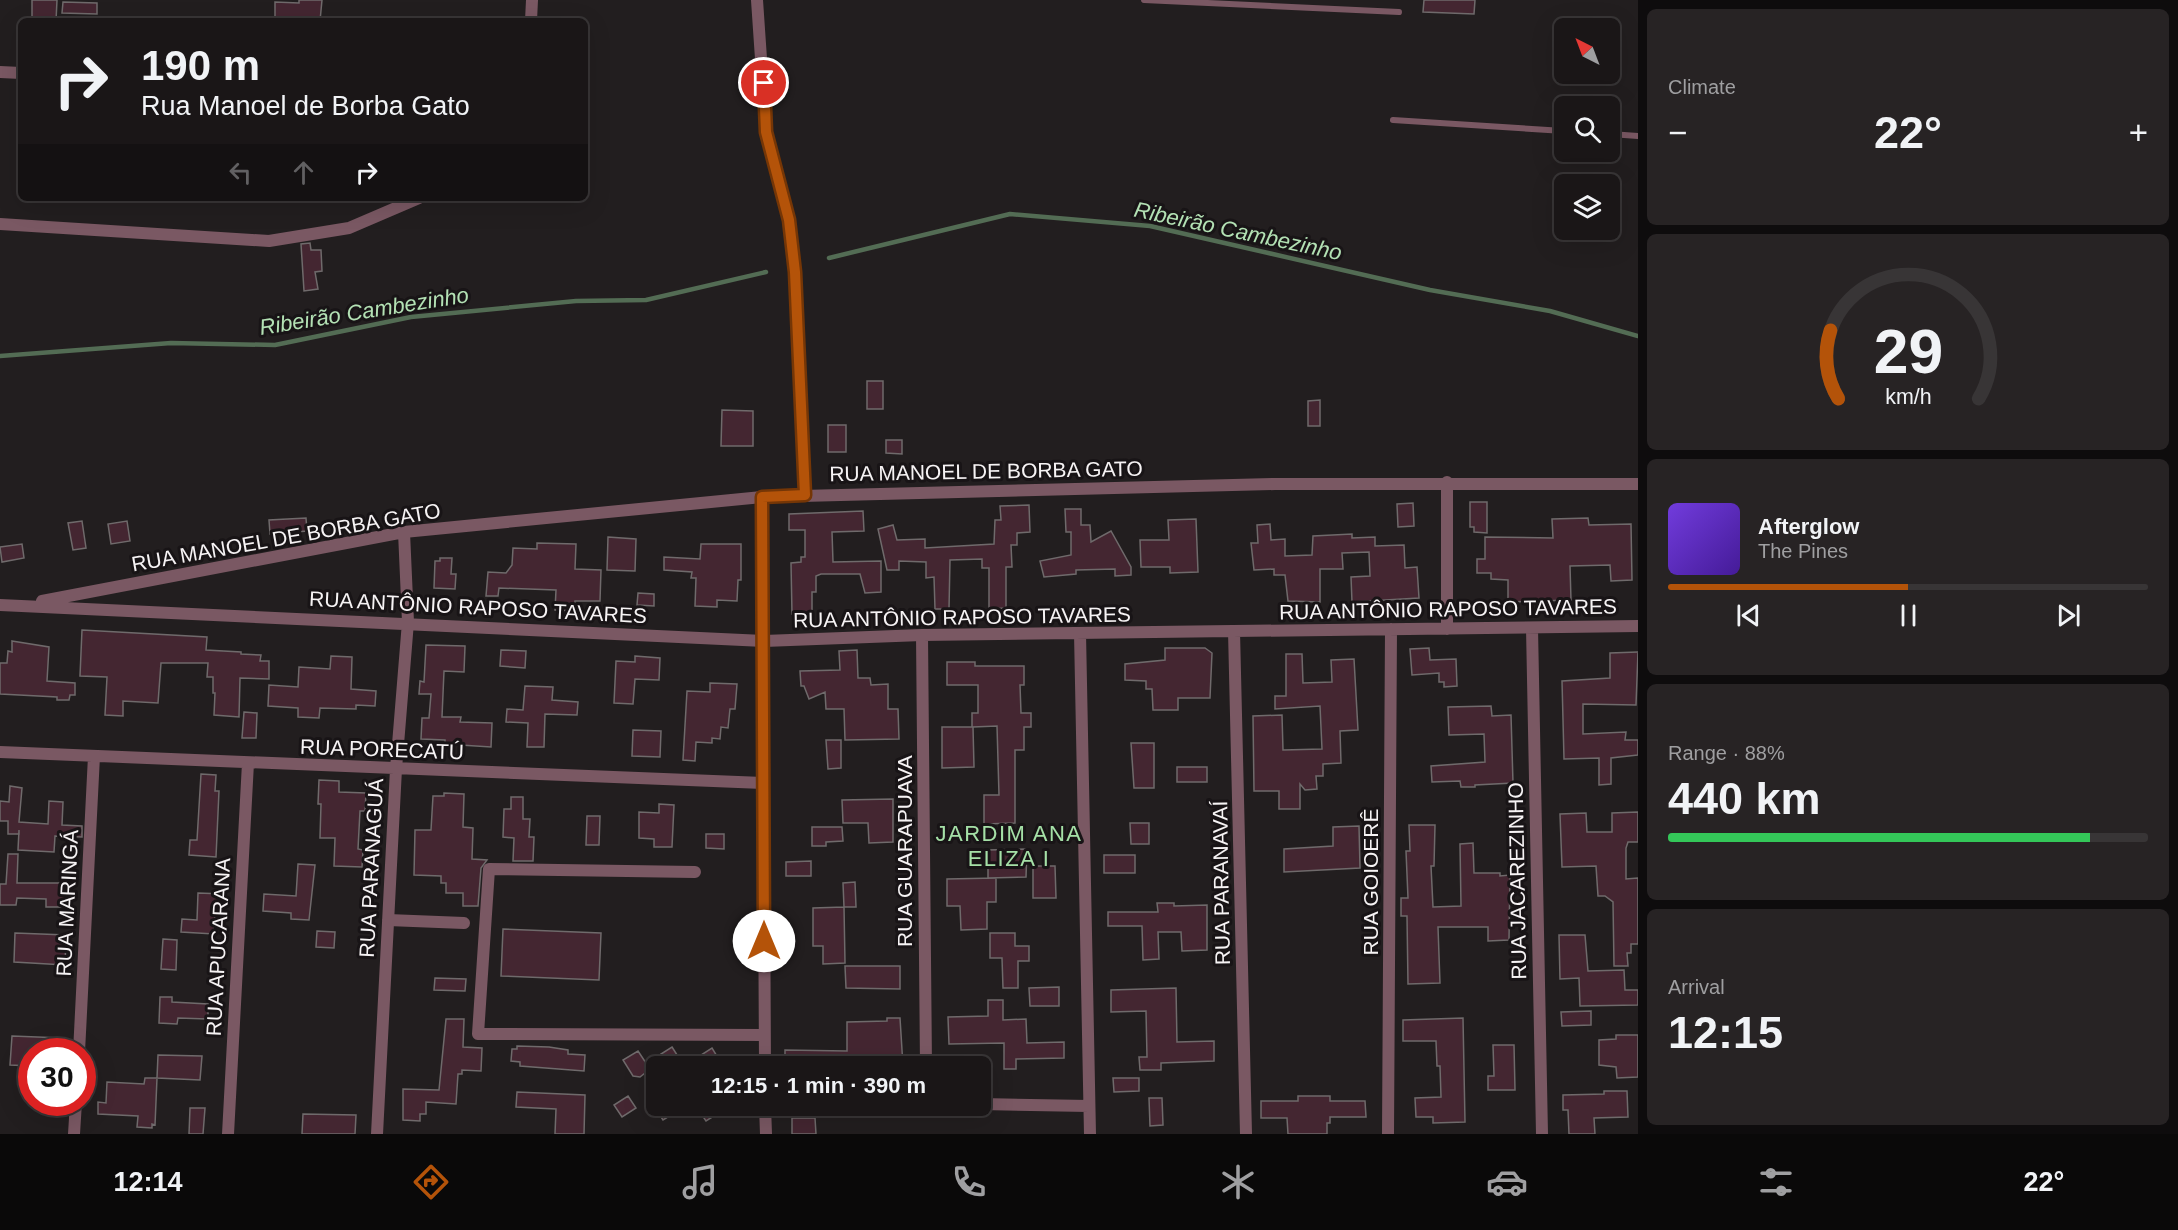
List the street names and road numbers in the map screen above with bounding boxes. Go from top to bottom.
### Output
street label: RUA MANOEL DE BORBA GATO [829,457,1143,485]
street label: RUA MANOEL DE BORBA GATO [130,498,442,576]
street label: RUA ANTÔNIO RAPOSO TAVARES [309,587,647,627]
street label: RUA ANTÔNIO RAPOSO TAVARES [1279,595,1617,623]
street label: RUA ANTÔNIO RAPOSO TAVARES [793,603,1131,631]
street label: RUA PORECATÚ [300,735,464,763]
street label: RUA GUARAPUAVA [893,755,916,947]
street label: RUA PARANAGUÁ [355,778,387,958]
street label: RUA JACAREZINHO [1504,782,1530,980]
street label: RUA PARANAVAÍ [1208,800,1234,965]
street label: RUA GOIOERÊ [1359,808,1382,956]
street label: RUA MARINGÁ [52,829,82,977]
street label: RUA APUCARANA [202,857,234,1037]

